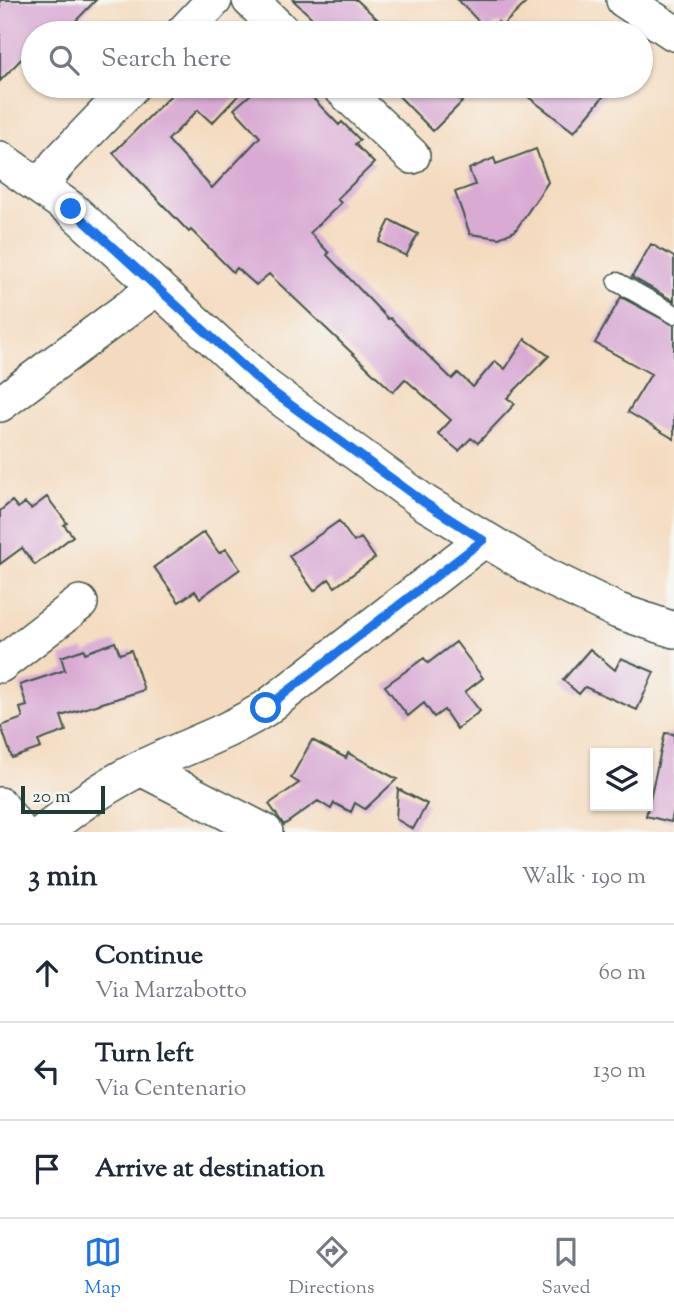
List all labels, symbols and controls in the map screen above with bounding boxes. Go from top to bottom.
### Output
search box [21,21,653,98]
icon: search [45,41,83,79]
text: Search here [101,41,231,78]
route end [55,193,86,224]
route start [250,692,281,723]
map controls [590,748,653,811]
button: layers [590,748,653,811]
scale bar [21,783,105,815]
text: 20 m [32,784,71,811]
text: 3 min [28,856,98,899]
text: Walk · 190 m [522,861,646,894]
text: Continue [95,938,203,975]
icon: ahead [28,954,66,992]
text: 60 m [598,957,646,990]
text: Via Marzabotto [95,975,247,1008]
text: Turn left [95,1036,194,1073]
icon: left [28,1052,66,1090]
text: 130 m [593,1055,646,1088]
text: Via Centenario [95,1073,246,1106]
icon: arrive [28,1150,66,1188]
text: Arrive at destination [95,1151,325,1188]
tab: Map [84,1233,122,1302]
tab: Directions [289,1233,374,1302]
tab: Saved [542,1233,590,1302]

